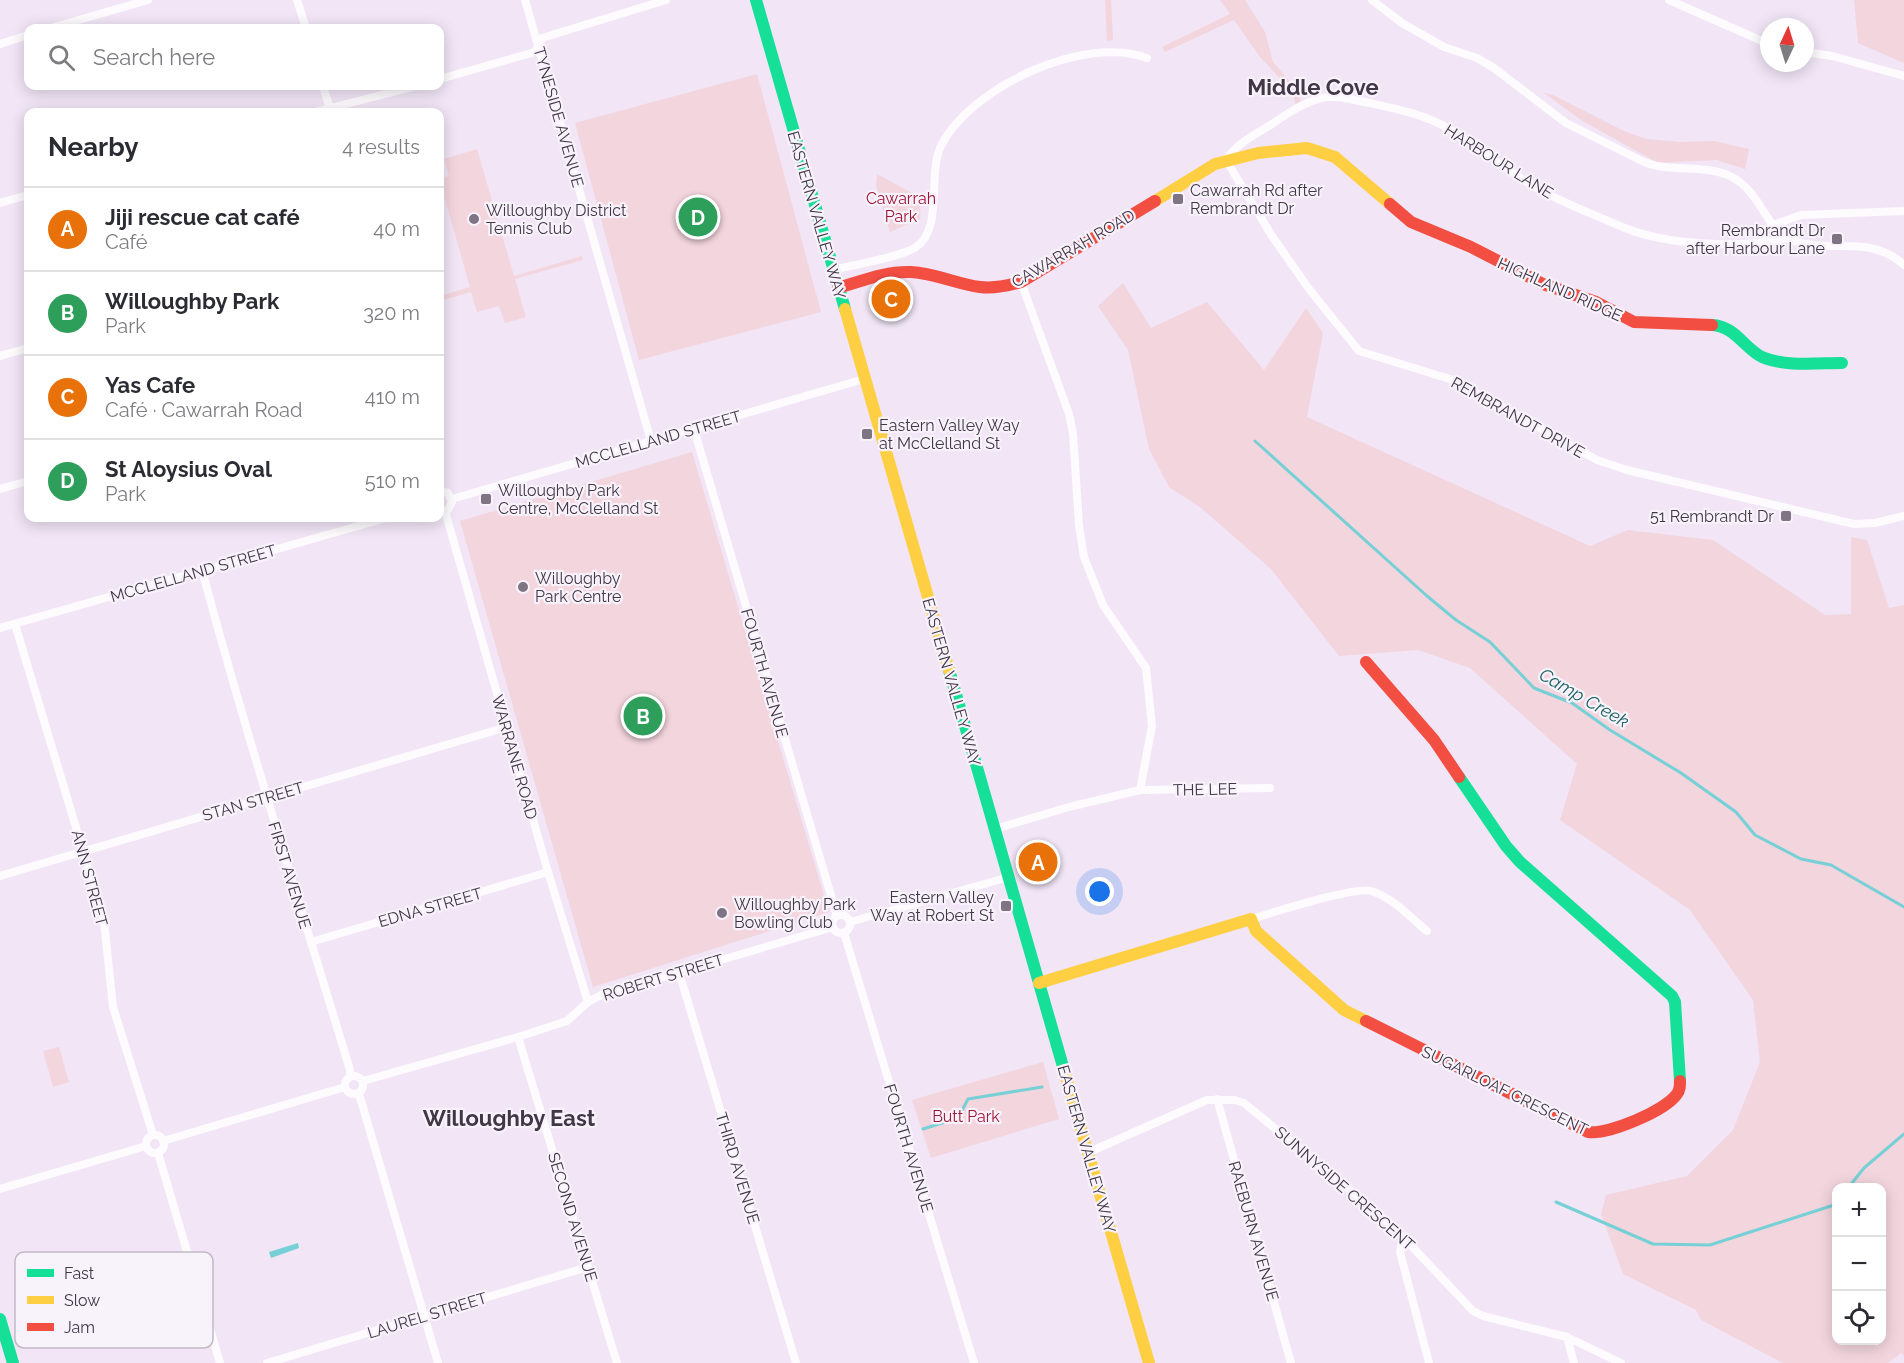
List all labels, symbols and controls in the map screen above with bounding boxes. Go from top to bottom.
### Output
north arrow [1760,18,1814,72]
search box [24,24,444,90]
icon: search [45,41,78,74]
text: Search here [93,44,215,70]
street label: TYNESIDE AVENUE [529,45,588,190]
district label: Middle Cove [1247,74,1379,100]
street label: HARBOUR LANE [1441,120,1557,203]
street label: EASTERN VALLEY WAY [783,129,850,302]
text: Nearby [48,132,138,162]
text: 4 results [342,135,420,159]
place label: Cawarrah Rd after Rembrandt Dr [1190,181,1323,218]
park label: Cawarrah Park [866,189,936,226]
marker: Cawarrah Rd after Rembrandt Dr [1171,192,1185,206]
pin: D [678,194,718,240]
place label: Willoughby District Tennis Club [486,201,627,238]
text: Jiji rescue cat café [105,204,300,230]
street label: CAWARRAH ROAD [1008,205,1138,291]
marker: Willoughby District Tennis Club [467,212,481,226]
text: A [61,217,74,241]
text: 40 m [373,217,420,241]
place label: Rembrandt Dr after Harbour Lane [1686,221,1825,258]
text: Café [105,230,148,254]
marker: Rembrandt Dr after Harbour Lane [1830,232,1844,246]
street label: HIGHLAND RIDGE [1495,254,1625,326]
pin: C [872,276,910,322]
text: Willoughby Park [105,288,279,314]
text: B [61,301,74,325]
text: 320 m [363,301,420,325]
text: Park [105,314,146,338]
text: Yas Cafe [105,372,195,398]
street label: REMBRANDT DRIVE [1448,373,1588,462]
text: C [61,385,74,409]
text: 410 m [365,385,420,409]
text: Café · Cawarrah Road [105,398,302,422]
street label: MCCLELLAND STREET [573,407,743,472]
place label: Eastern Valley Way at McClelland St [879,416,1020,453]
marker: Eastern Valley Way at McClelland St [860,427,874,441]
text: St Aloysius Oval [105,456,272,482]
text: D [60,469,75,493]
text: 510 m [365,469,420,493]
place label: Willoughby Park Centre, McClelland St [498,481,659,518]
text: Park [105,482,146,506]
marker: Willoughby Park Centre, McClelland St [479,492,493,506]
place label: 51 Rembrandt Dr [1650,507,1774,526]
marker: 51 Rembrandt Dr [1779,509,1793,523]
street label: MCCLELLAND STREET [108,541,278,606]
place label: Willoughby Park Centre [535,569,621,606]
marker: Willoughby Park Centre [516,580,530,594]
street label: EASTERN VALLEY WAY [918,596,985,769]
street label: FOURTH AVENUE [737,606,792,740]
water label: Camp Creek [1536,663,1633,732]
street label: WARRANE ROAD [488,693,541,822]
pin: B [624,694,662,738]
street label: STAN STREET [200,778,306,825]
street label: THE LEE [1173,779,1238,800]
street label: FIRST AVENUE [264,819,315,931]
street label: ANN STREET [68,828,112,929]
pin: A [1018,840,1058,884]
your location [1085,877,1114,906]
street label: EDNA STREET [376,884,484,931]
place label: Eastern Valley Way at Robert St [870,888,995,925]
place label: Willoughby Park Bowling Club [734,895,856,932]
marker: Eastern Valley Way at Robert St [999,899,1013,913]
marker: Willoughby Park Bowling Club [715,906,729,920]
street label: ROBERT STREET [600,950,726,1005]
street label: SUGARLOAF CRESCENT [1419,1042,1591,1139]
street label: EASTERN VALLEY WAY [1053,1063,1120,1236]
street label: FOURTH AVENUE [880,1082,937,1215]
district label: Willoughby East [423,1105,596,1131]
park label: Butt Park [932,1107,1000,1126]
street label: THIRD AVENUE [712,1110,764,1226]
street label: SUNNYSIDE CRESCENT [1271,1122,1419,1254]
street label: SECOND AVENUE [544,1150,601,1284]
street label: RAEBURN AVENUE [1224,1159,1283,1304]
map controls [1832,1183,1886,1345]
button: + [1832,1183,1886,1237]
button: − [1832,1237,1886,1291]
legend [15,1252,213,1348]
text: Fast [64,1264,95,1283]
street label: LAUREL STREET [365,1288,489,1343]
text: Slow [64,1291,100,1310]
button: locate [1832,1291,1886,1345]
text: Jam [64,1318,95,1337]

